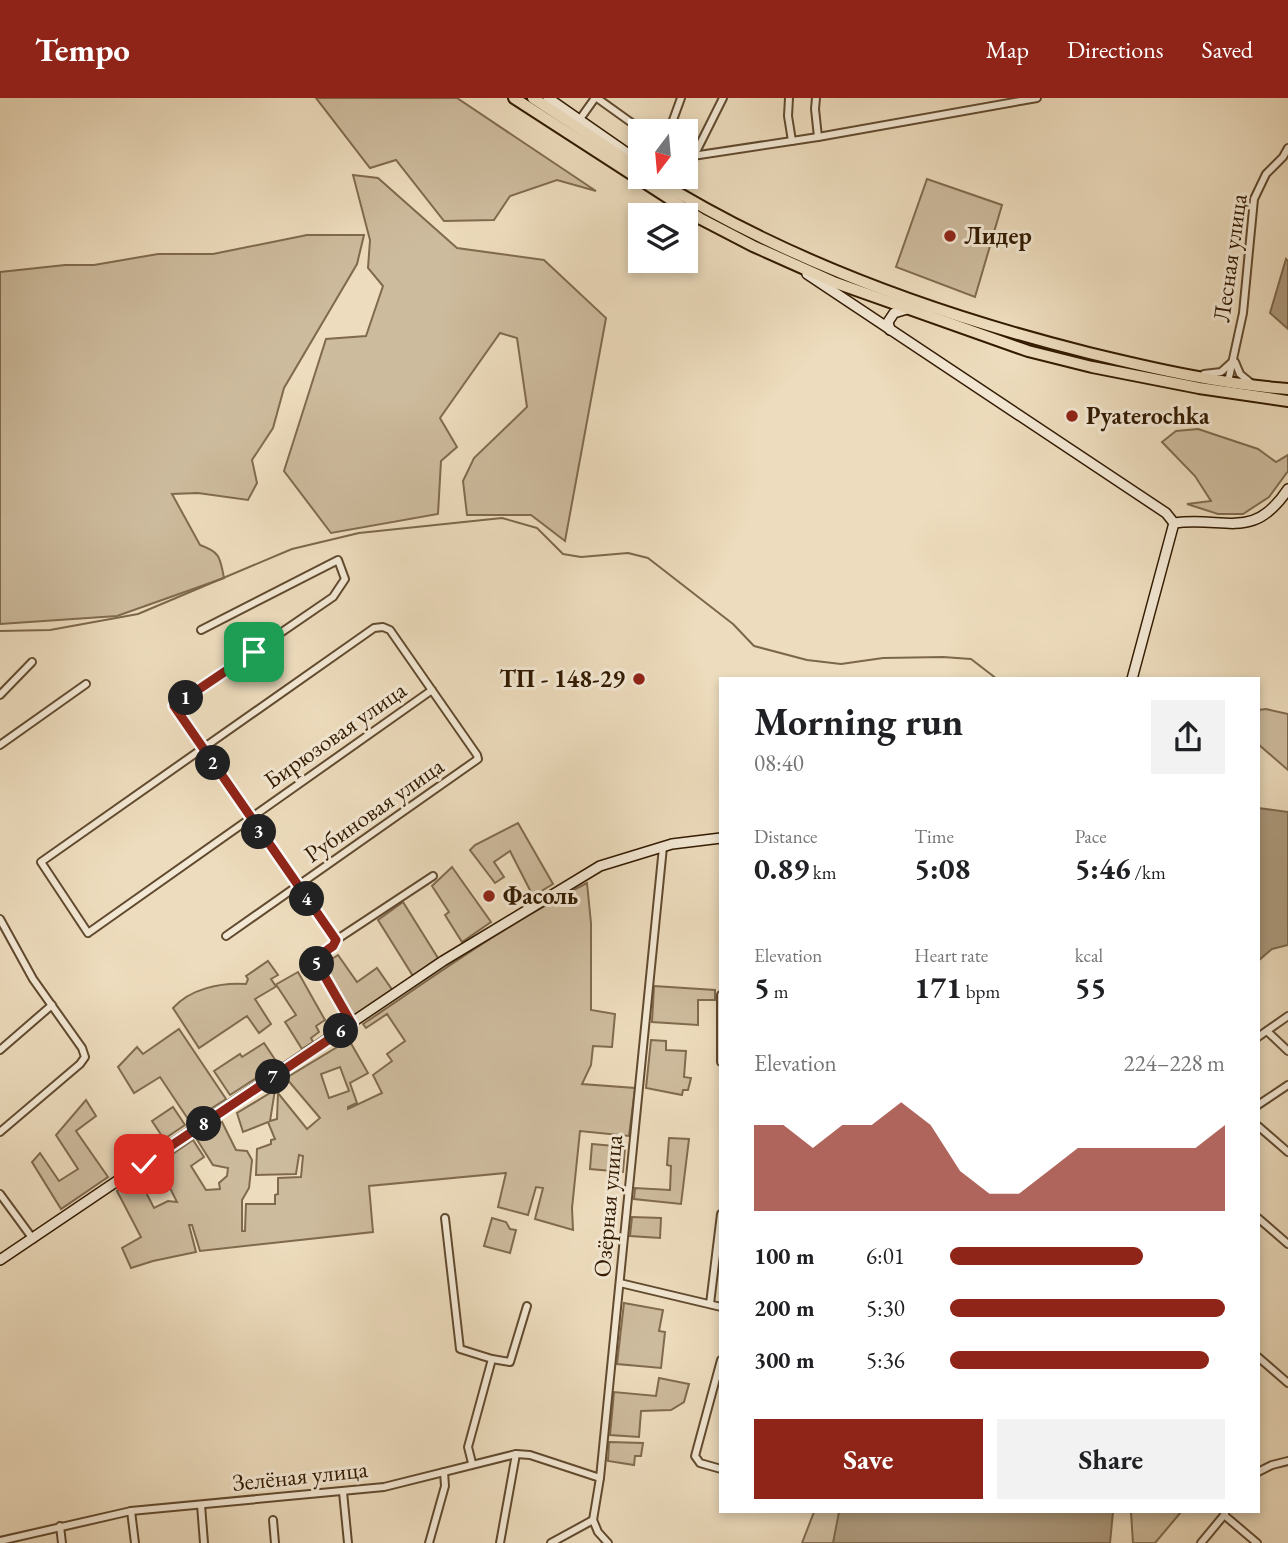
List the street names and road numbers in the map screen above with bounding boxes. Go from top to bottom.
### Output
street label: Лесная улица [1205,191,1254,324]
street label: Бирюзовая улица [257,674,412,795]
street label: Рубиновая улица [298,750,450,869]
street label: Озёрная улица [586,1133,629,1279]
street label: Зелёная улица [231,1453,370,1498]

